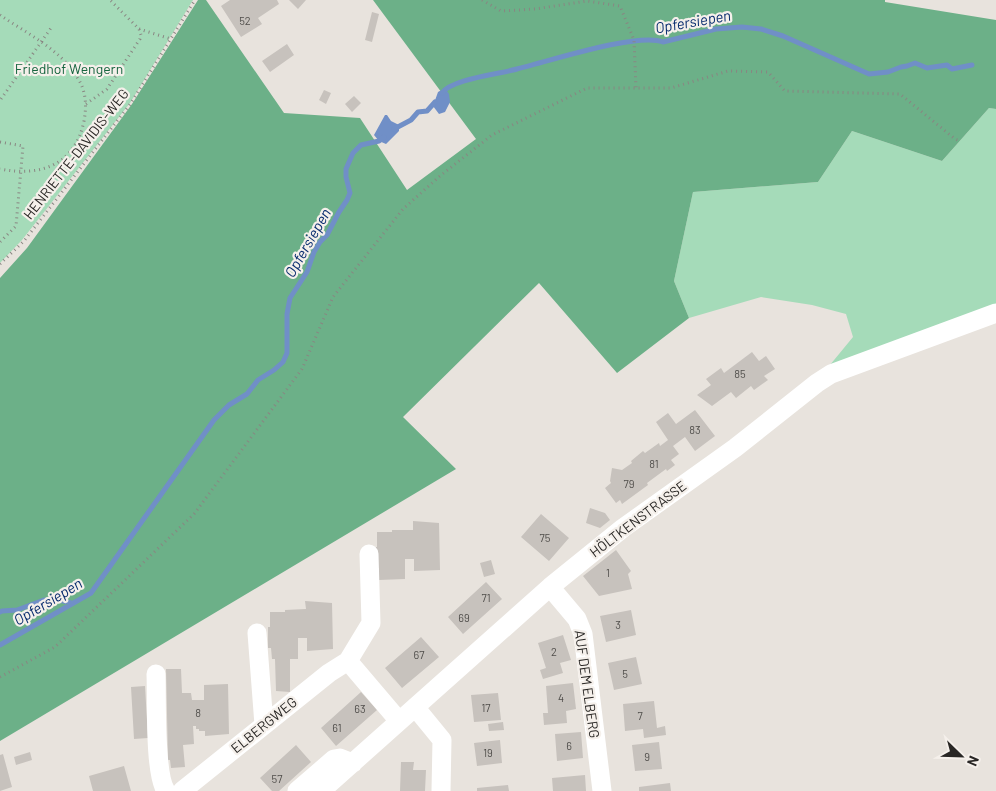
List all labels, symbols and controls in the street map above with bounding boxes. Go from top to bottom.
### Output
water label: Opfersiepen [654,5,732,37]
house number: 52 [239,14,251,27]
park label: Friedhof Wengern [15,60,123,77]
street label: HENRIETTE-DAVIDIS-WEG [19,85,132,222]
water label: Opfersiepen [280,205,334,280]
house number: 85 [734,367,746,380]
house number: 83 [689,423,701,436]
house number: 81 [649,457,659,470]
street label: HÖLTKENSTRASSE [586,477,689,561]
house number: 79 [624,477,635,490]
house number: 75 [540,531,551,544]
house number: 1 [606,566,610,579]
water label: Opfersiepen [10,574,85,629]
house number: 71 [481,591,491,604]
house number: 69 [458,611,470,624]
house number: 3 [615,618,621,631]
street label: AUF DEM ELBERG [571,629,603,739]
house number: 2 [551,645,557,658]
house number: 67 [414,648,424,661]
house number: 5 [622,667,628,680]
house number: 4 [558,691,564,704]
street label: ELBERGWEG [227,693,300,756]
house number: 17 [481,701,491,714]
house number: 63 [354,702,366,715]
house number: 8 [195,706,201,719]
house number: 7 [637,709,643,722]
house number: 61 [332,721,342,734]
north arrow [936,731,986,781]
house number: 6 [566,739,572,752]
house number: 19 [483,746,493,759]
house number: 9 [644,750,650,763]
text: N [964,754,983,769]
house number: 57 [272,772,282,785]

